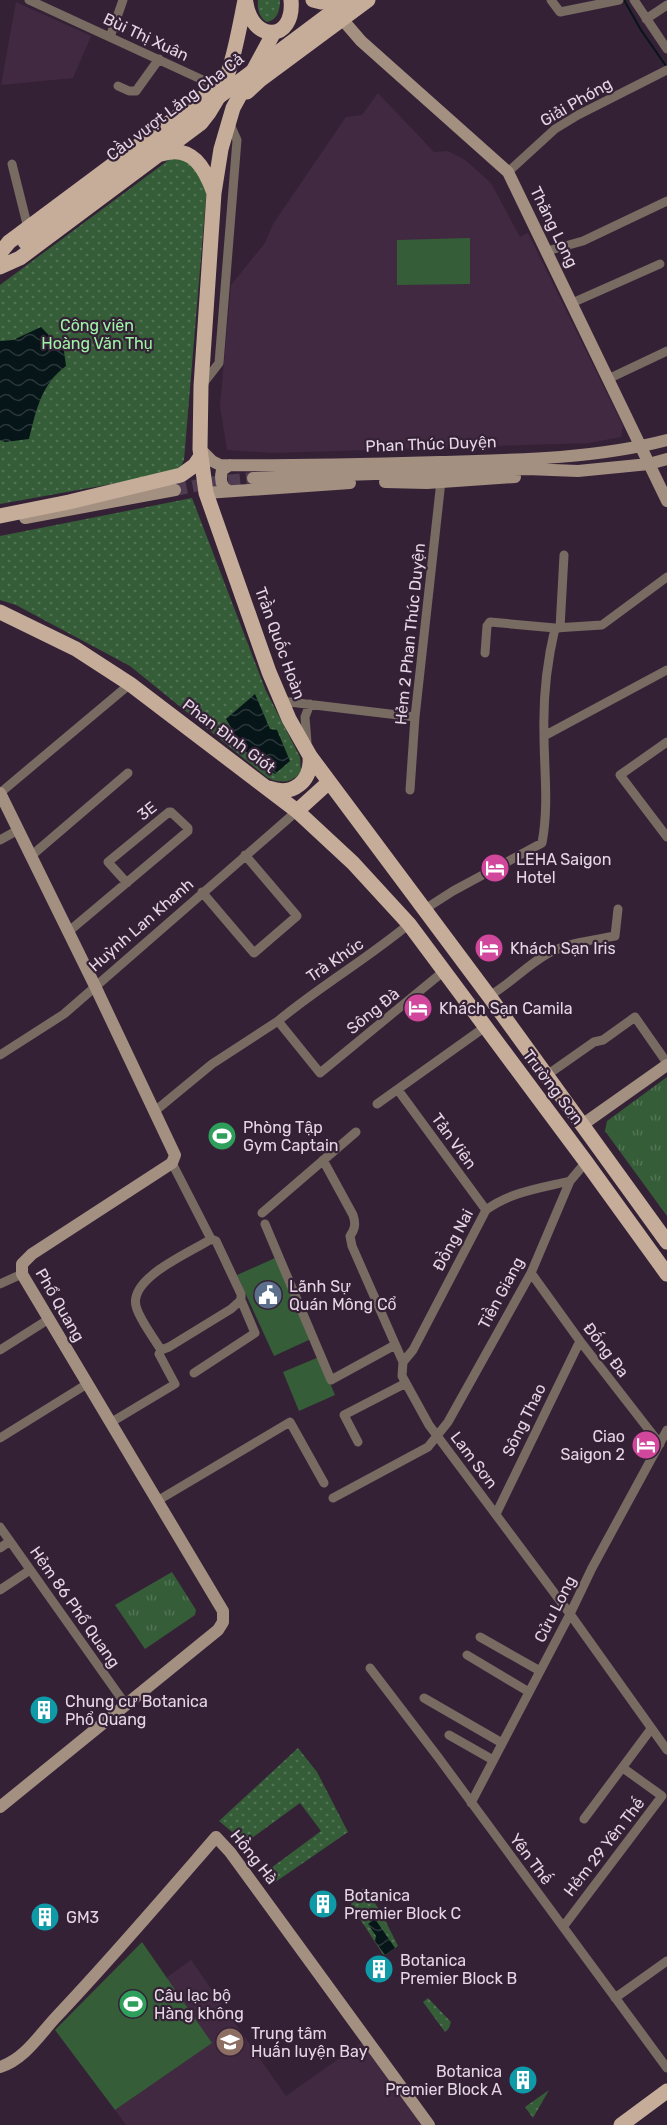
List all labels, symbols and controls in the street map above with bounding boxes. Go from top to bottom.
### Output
street label: Bùi Thị Xuân [100,9,192,65]
street label: Cầu vượt Lăng Cha Cả [102,48,247,165]
street label: Giải Phóng [537,74,615,130]
street label: Thăng Long [526,183,582,271]
park label: Công viên Hoàng Văn Thụ [41,316,153,353]
street label: Phan Thúc Duyện [365,432,497,456]
street label: Hẻm 2 Phan Thúc Duyện [391,542,429,726]
street label: Trần Quốc Hoàn [251,584,310,702]
street label: Phan Đình Giót [179,695,279,777]
street label: 3E [134,798,160,824]
place label: LEHA Saigon Hotel [516,850,611,887]
hotel icon: LEHA Saigon Hotel [479,852,511,884]
street label: Huỳnh Lan Khanh [85,874,197,976]
hotel icon: Khách Sạn Iris [473,932,505,964]
street label: Trà Khúc [303,934,367,986]
place label: Khách Sạn Iris [510,939,616,958]
street label: Sông Đà [343,984,403,1038]
hotel icon: Khách Sạn Camila [402,992,434,1024]
place label: Khách Sạn Camila [439,999,572,1018]
street label: Trường Sơn [519,1046,587,1128]
street label: Tản Viên [427,1109,481,1173]
place label: Phòng Tập Gym Captain [243,1118,338,1155]
sports icon: Phòng Tập Gym Captain [206,1120,238,1152]
street label: Đồng Nai [428,1205,477,1274]
street label: Tiền Giang [473,1253,528,1332]
street label: Phổ Quang [31,1265,89,1345]
place label: Lãnh Sự Quán Mông Cổ [289,1277,397,1314]
public building icon: Lãnh Sự Quán Mông Cổ [252,1279,284,1311]
street label: Đống Đa [579,1318,634,1381]
street label: Sông Thao [498,1381,550,1459]
place label: Ciao Saigon 2 [561,1427,625,1464]
street label: Lam Sơn [447,1428,501,1492]
hotel icon: Ciao Saigon 2 [630,1429,662,1461]
street label: Hẻm 86 Phổ Quang [26,1543,124,1671]
street label: Cửu Long [530,1573,580,1645]
place label: Chung cư Botanica Phổ Quang [65,1692,208,1729]
building icon: Chung cư Botanica Phổ Quang [28,1694,60,1726]
street label: Hẻm 29 Yên Thế [559,1793,648,1900]
street label: Hồng Hà [226,1825,283,1888]
street label: Yên Thế [506,1829,557,1888]
place label: Botanica Premier Block C [344,1886,461,1923]
building icon: Botanica Premier Block C [307,1888,339,1920]
building icon: GM3 [29,1901,61,1933]
place label: GM3 [66,1908,99,1927]
place label: Botanica Premier Block B [400,1951,517,1988]
building icon: Botanica Premier Block B [363,1953,395,1985]
place label: Câu lạc bộ Hàng không [154,1986,244,2023]
sports icon: Câu lạc bộ Hàng không [117,1988,149,2020]
place label: Trung tâm Huấn luyện Bay [251,2024,368,2061]
school or university icon: Trung tâm Huấn luyện Bay [214,2026,246,2058]
place label: Botanica Premier Block A [385,2062,502,2099]
building icon: Botanica Premier Block A [507,2064,539,2096]

